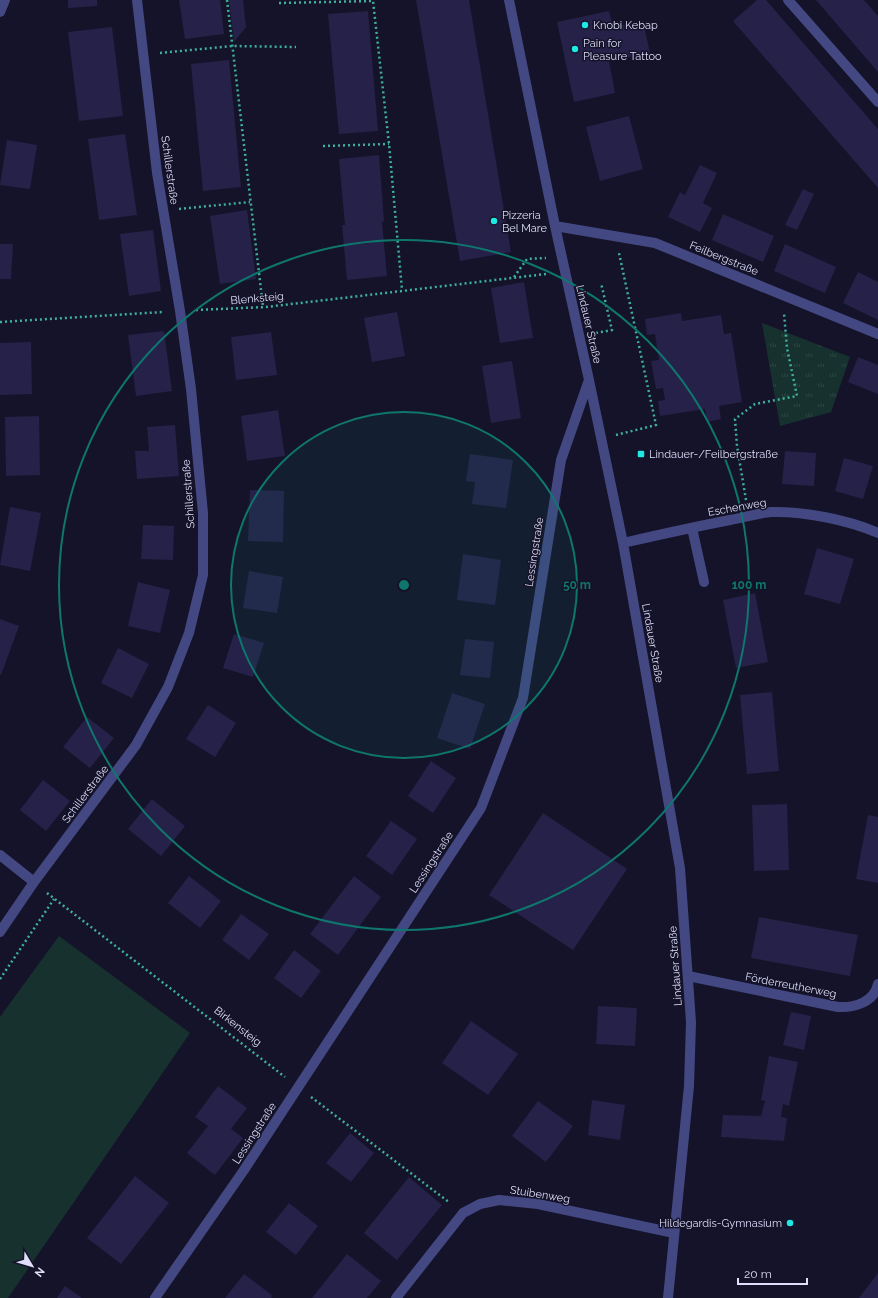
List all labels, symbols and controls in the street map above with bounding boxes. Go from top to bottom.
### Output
place label: Knobi Kebap [593,19,658,32]
marker: Knobi Kebap [580,20,590,30]
place label: Pain for Pleasure Tattoo [583,37,662,63]
marker: Pain for Pleasure Tattoo [570,44,580,54]
street label: Schillerstraße [158,135,181,206]
place label: Pizzeria Bel Mare [502,209,548,235]
marker: Pizzeria Bel Mare [489,216,499,226]
street label: Feilbergstraße [687,239,761,278]
street label: Lindauer Straße [573,284,604,365]
street label: Blenksteig [230,290,284,307]
place label: Lindauer-/Feilbergstraße [649,448,778,461]
marker: Lindauer-/Feilbergstraße [636,449,646,459]
street label: Schillerstraße [180,458,197,529]
street label: Eschenweg [707,496,767,519]
street label: Lessingstraße [523,516,546,588]
centre of rings [397,578,411,592]
text: 50 m [563,578,591,592]
text: 100 m [732,578,766,592]
street label: Lindauer Straße [639,603,666,684]
street label: Schillerstraße [59,762,112,826]
street label: Lessingstraße [407,829,456,895]
street label: Lindauer Straße [666,925,685,1006]
street label: Förderreutherweg [744,970,838,1001]
street label: Birkensteig [211,1004,264,1049]
street label: Lessingstraße [230,1100,279,1166]
street label: Stuibenweg [509,1183,571,1206]
place label: Hildegardis-Gymnasium [659,1217,782,1230]
marker: Hildegardis-Gymnasium [785,1218,795,1228]
north arrow [12,1246,52,1286]
scale bar [738,1260,807,1286]
text: N [32,1265,47,1279]
text: 20 m [744,1267,772,1281]

